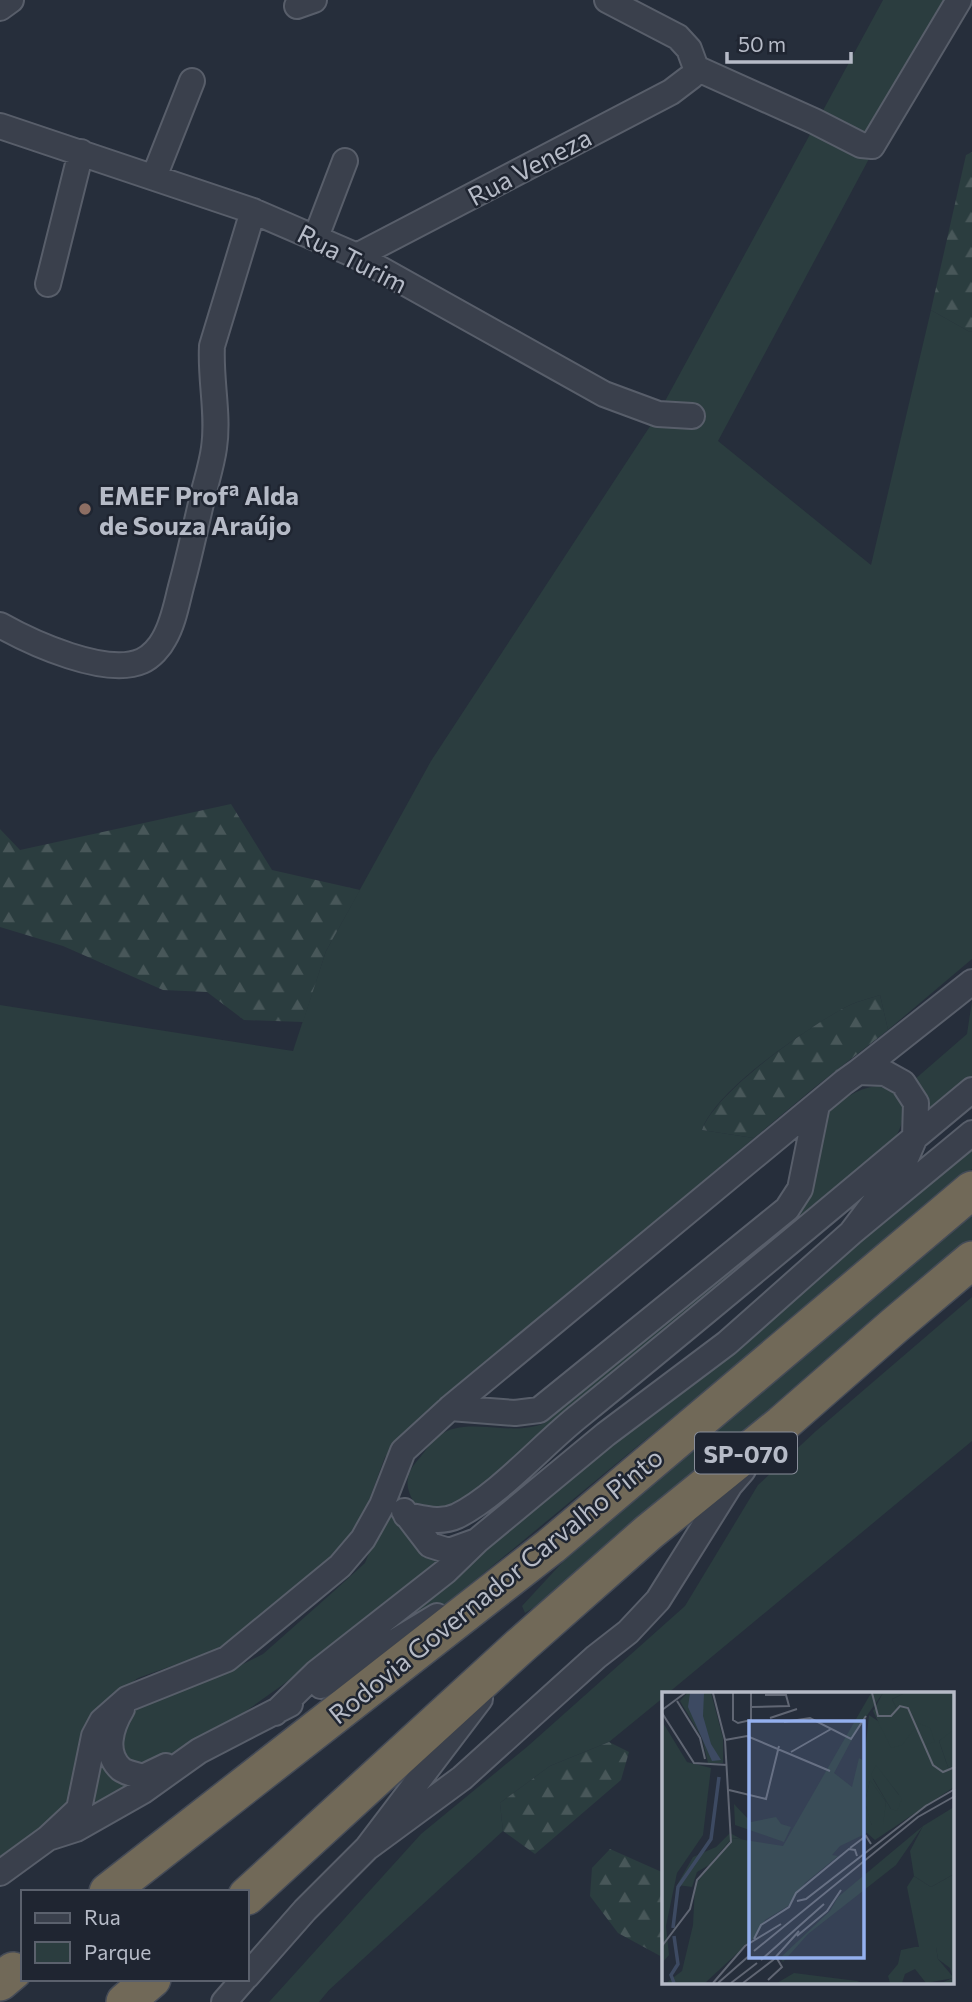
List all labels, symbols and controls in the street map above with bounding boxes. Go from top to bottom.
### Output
scale bar [727,21,851,65]
text: 50 m [738,31,786,56]
street label: Rua Veneza [462,121,596,211]
street label: Rua Turim [293,217,413,299]
place label: EMEF Profª Alda de Souza Araújo [99,479,299,540]
marker: EMEF Profª Alda de Souza Araújo [77,501,93,517]
road number: SP-070 [695,1433,797,1474]
street label: Rodovia Governador Carvalho Pinto [322,1441,668,1729]
inset map [662,1692,954,1984]
legend [21,1890,248,1981]
text: Rua [84,1904,121,1929]
text: Parque [84,1939,151,1964]

